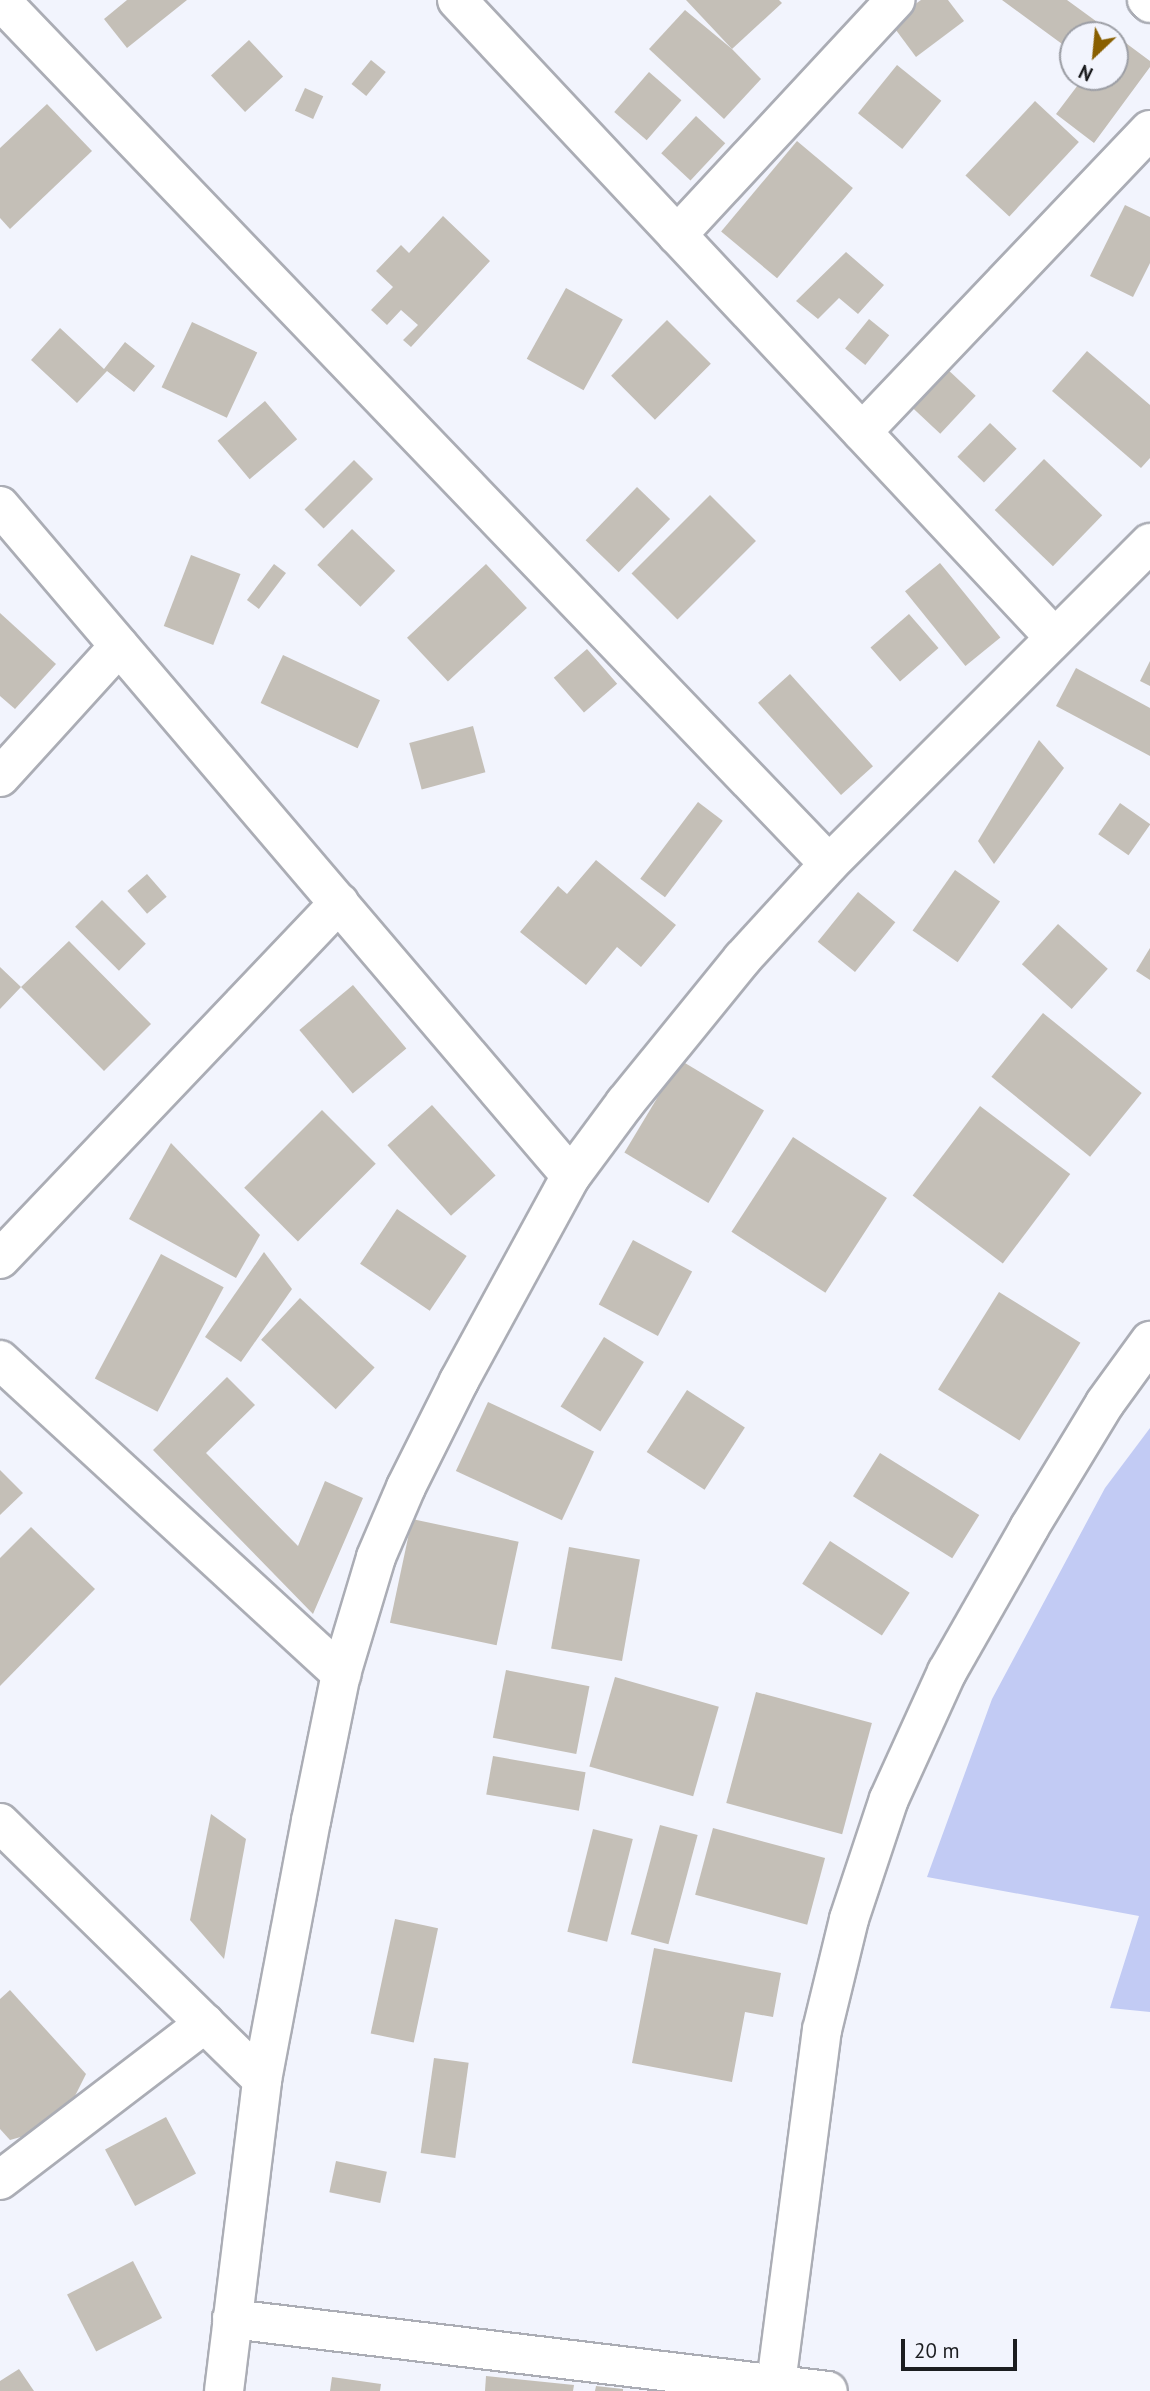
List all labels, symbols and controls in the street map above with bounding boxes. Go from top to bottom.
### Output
north arrow [1059,21,1129,91]
text: N [1075,60,1097,87]
scale bar [905,2324,1020,2368]
text: 20 m [914,2337,960,2364]

